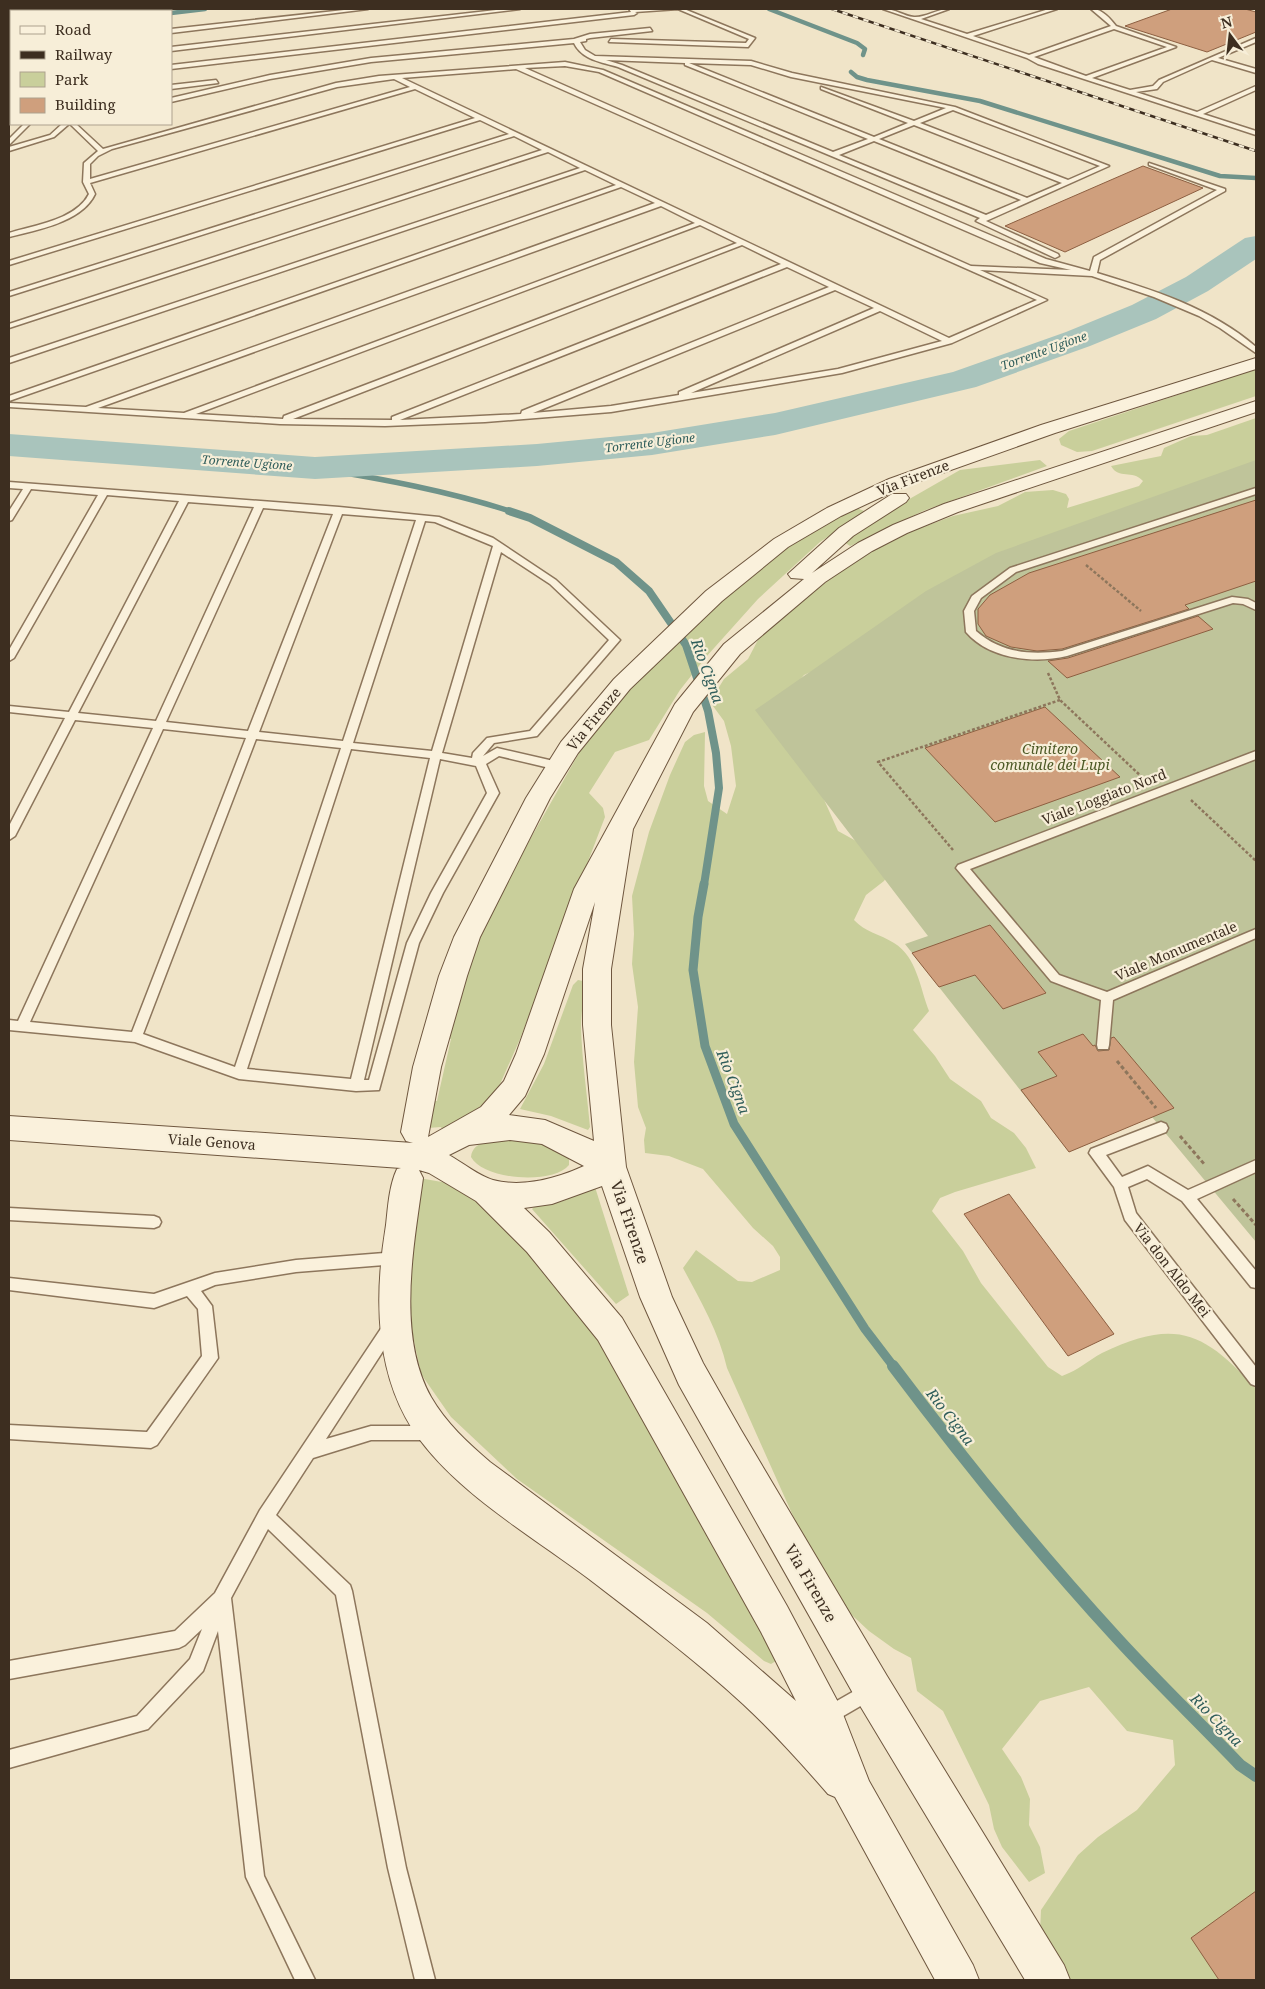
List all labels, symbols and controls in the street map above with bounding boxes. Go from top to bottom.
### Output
legend [10,10,172,125]
north arrow [1205,10,1255,60]
text: N [1219,11,1234,33]
text: Road [55,19,91,39]
text: Railway [55,44,113,64]
text: Park [55,69,89,89]
text: Building [55,94,116,114]
water label: Torrente Ugione [998,327,1089,374]
water label: Torrente Ugione [604,429,696,456]
water label: Torrente Ugione [201,451,293,474]
street label: Via Firenze [874,455,952,500]
water label: Rio Cigna [687,635,729,706]
street label: Via Firenze [562,683,625,754]
park label: Cimitero comunale dei Lupi [990,739,1110,774]
street label: Viale Loggiato Nord [1039,764,1169,829]
street label: Viale Monumentale [1112,916,1240,985]
water label: Rio Cigna [712,1046,755,1117]
street label: Viale Genova [168,1129,257,1154]
street label: Via Firenze [605,1177,655,1267]
street label: Via don Aldo Mei [1130,1219,1215,1321]
water label: Rio Cigna [922,1383,979,1449]
street label: Via Firenze [780,1540,842,1626]
water label: Rio Cigna [1186,1688,1247,1751]

